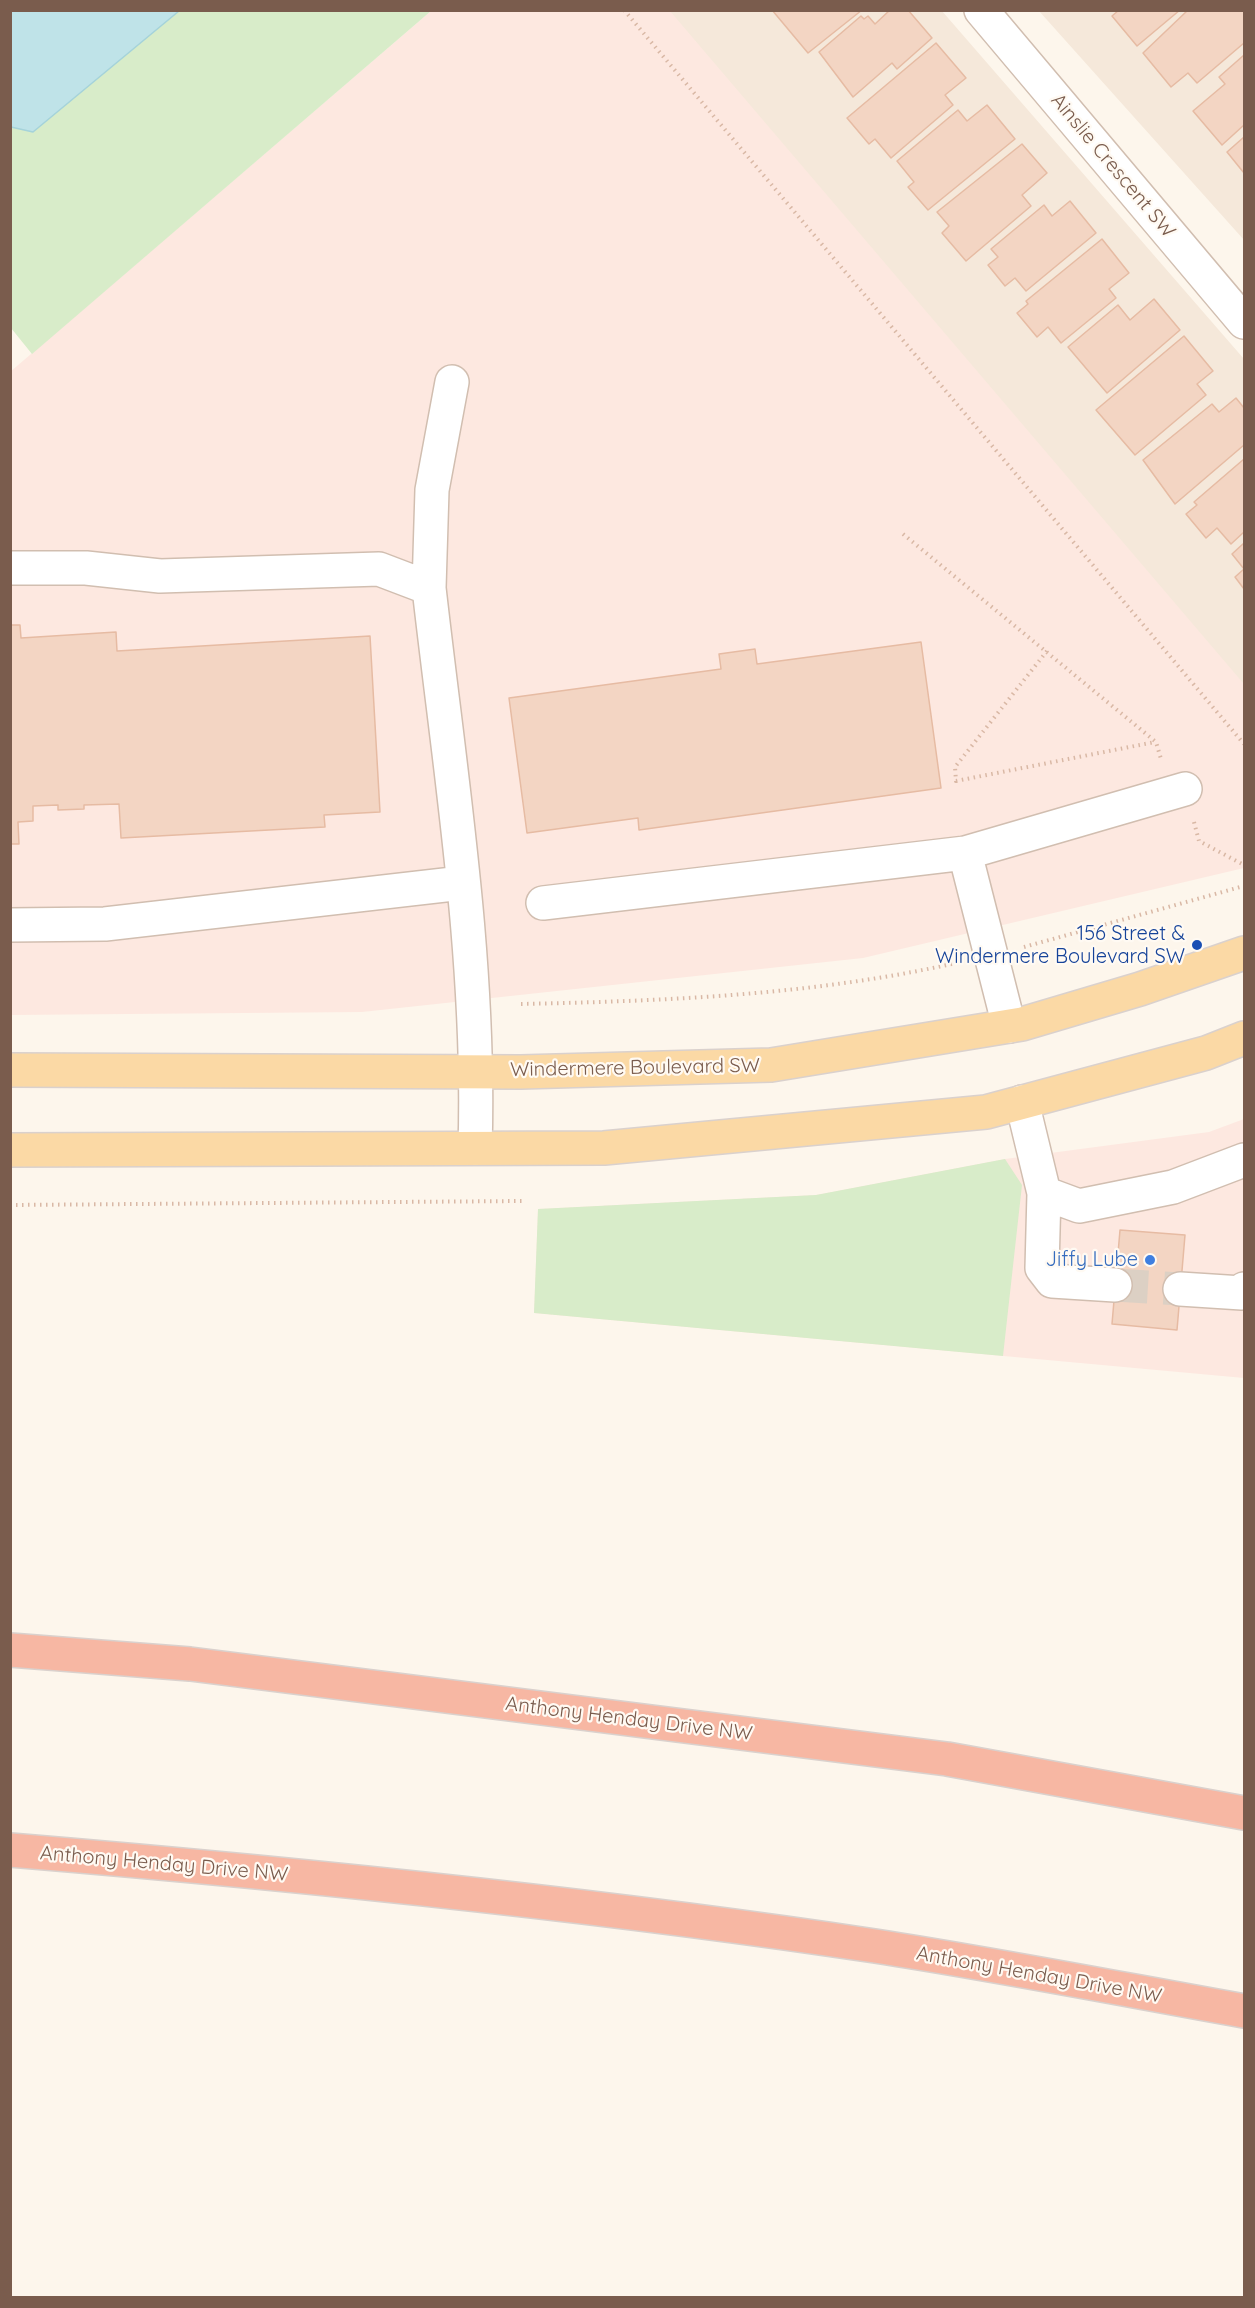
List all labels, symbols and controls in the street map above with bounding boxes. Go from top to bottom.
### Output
street label: Ainslie Crescent SW [1046,89,1180,243]
place label: 156 Street & Windermere Boulevard SW [935,922,1185,969]
marker: 156 Street & Windermere Boulevard SW [1190,938,1204,952]
street label: Windermere Boulevard SW [510,1054,760,1082]
place label: Jiffy Lube [1046,1248,1138,1272]
marker: Jiffy Lube [1143,1253,1157,1267]
street label: Anthony Henday Drive NW [504,1692,754,1746]
street label: Anthony Henday Drive NW [39,1841,289,1887]
street label: Anthony Henday Drive NW [914,1942,1164,2008]

